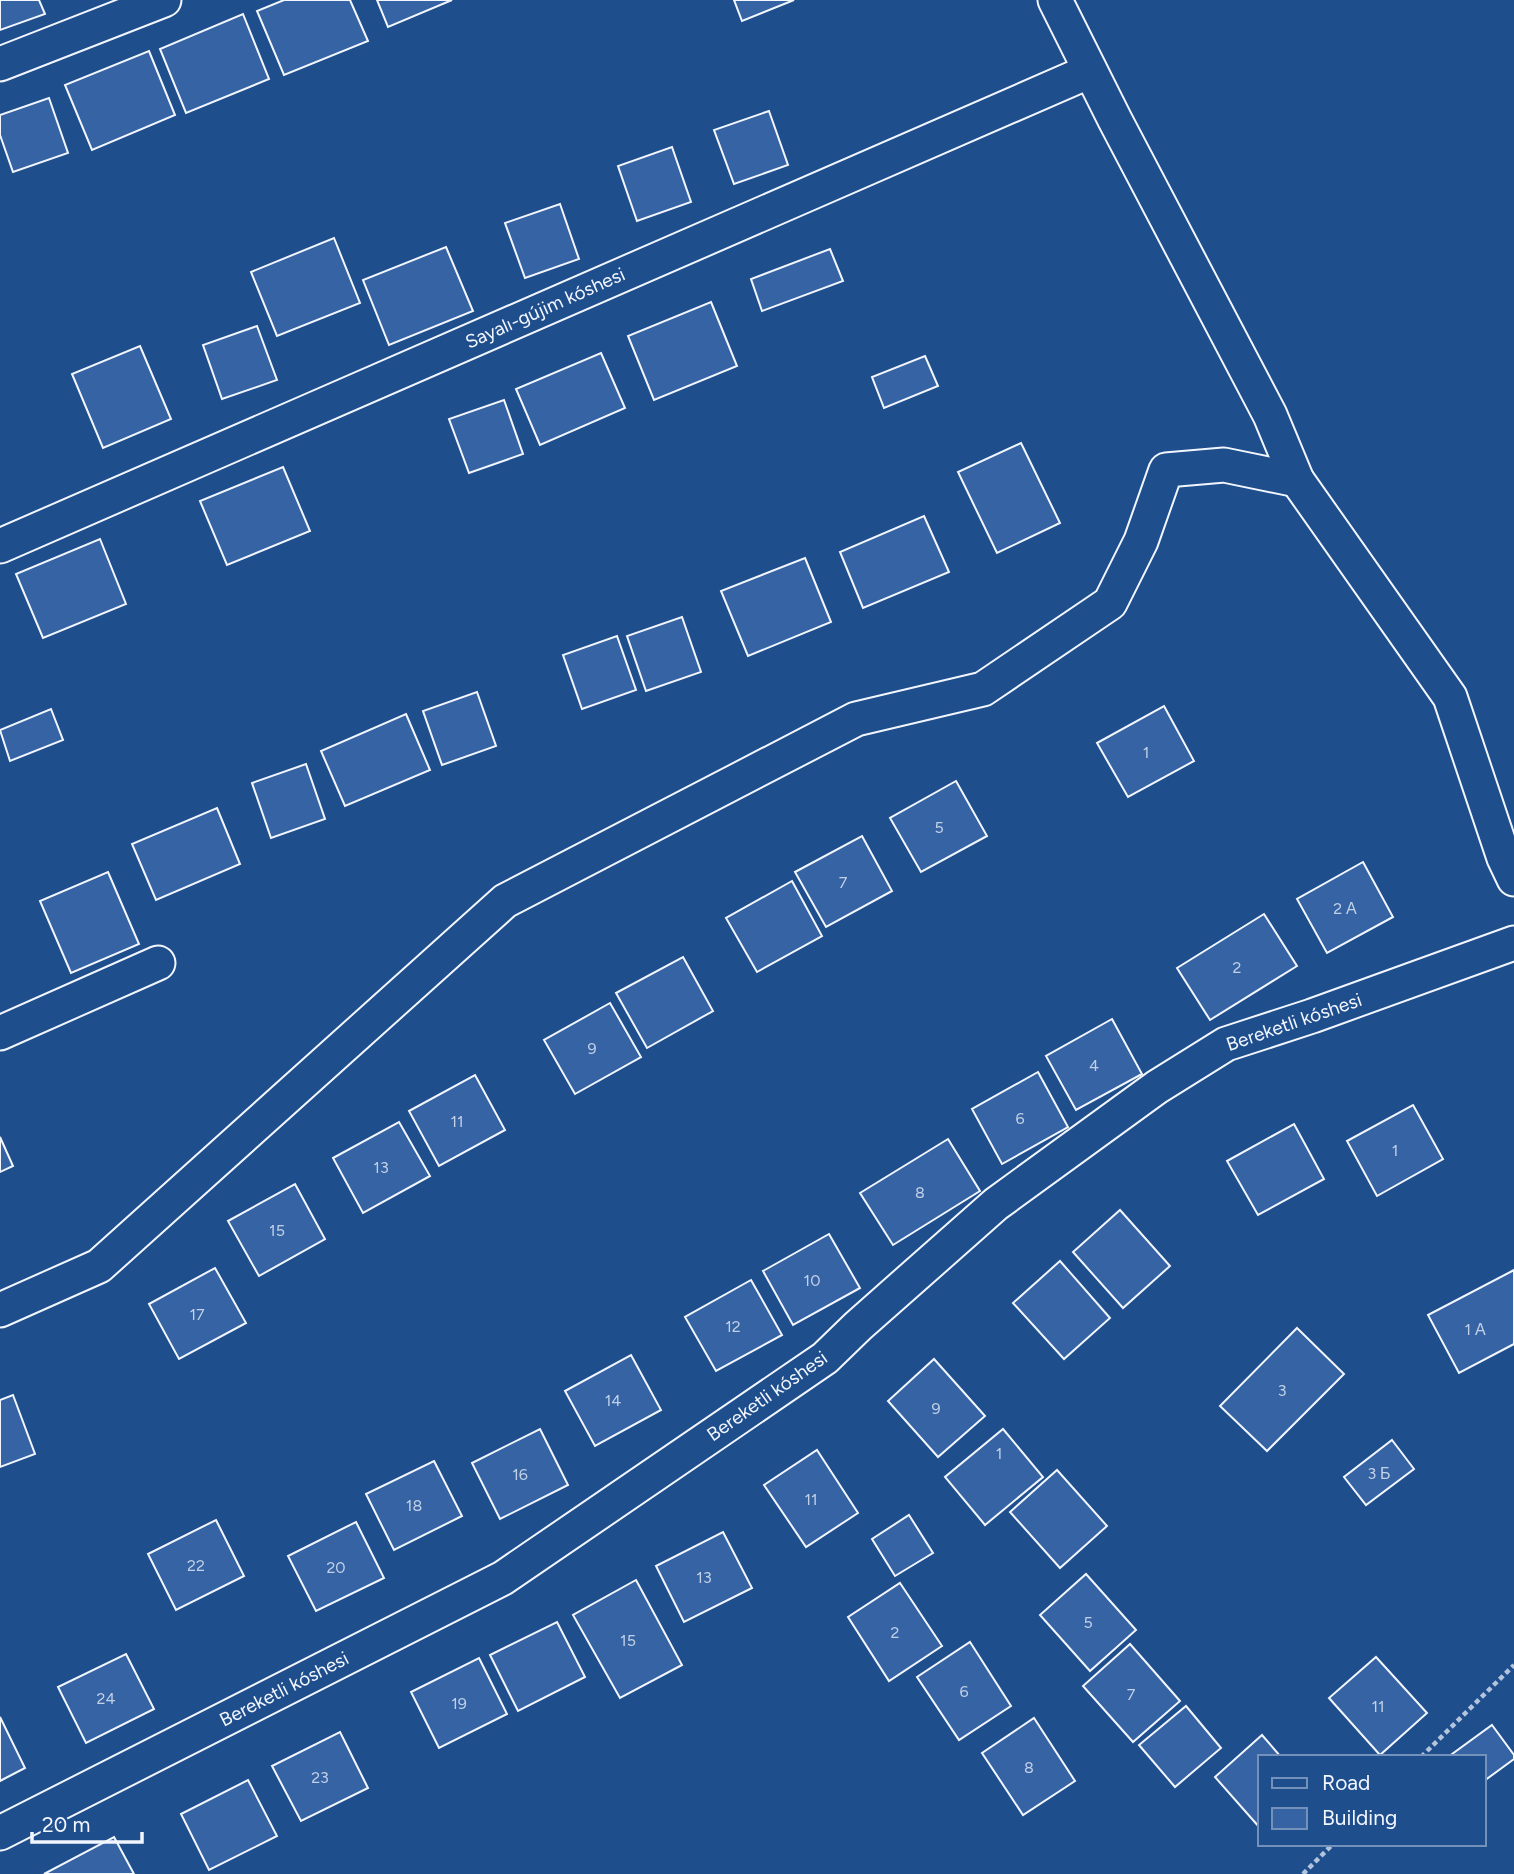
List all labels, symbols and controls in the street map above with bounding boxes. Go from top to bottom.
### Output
street label: Sayalı-gújim kóshesi [462,262,628,354]
house number: 1 [1143,743,1149,762]
house number: 5 [934,818,944,837]
house number: 7 [839,873,848,892]
house number: 2 А [1333,899,1357,918]
house number: 2 [1233,958,1241,977]
street label: Bereketli kóshesi [1223,988,1365,1056]
house number: 9 [587,1039,597,1058]
house number: 4 [1089,1056,1099,1075]
house number: 6 [1015,1109,1025,1128]
house number: 11 [450,1112,464,1131]
house number: 1 [1392,1141,1398,1160]
house number: 13 [373,1158,389,1177]
house number: 8 [915,1183,925,1202]
house number: 15 [269,1221,285,1240]
house number: 10 [804,1271,820,1290]
house number: 17 [189,1305,205,1324]
house number: 12 [725,1317,741,1336]
house number: 1 А [1464,1320,1486,1339]
street label: Bereketli kóshesi [702,1346,832,1446]
house number: 3 [1278,1381,1286,1400]
house number: 14 [605,1391,621,1410]
house number: 9 [931,1399,941,1418]
house number: 1 [996,1444,1002,1463]
house number: 3 Б [1367,1464,1391,1483]
house number: 16 [512,1465,528,1484]
house number: 11 [804,1490,818,1509]
house number: 18 [406,1496,422,1515]
house number: 22 [187,1556,205,1575]
house number: 20 [326,1558,346,1577]
house number: 13 [696,1568,712,1587]
house number: 5 [1083,1613,1093,1632]
house number: 2 [891,1623,899,1642]
house number: 15 [620,1631,636,1650]
street label: Bereketli kóshesi [216,1647,352,1731]
house number: 6 [959,1682,969,1701]
house number: 7 [1127,1685,1136,1704]
house number: 24 [97,1689,115,1708]
house number: 19 [451,1694,467,1713]
house number: 11 [1371,1697,1385,1716]
legend [1258,1755,1486,1846]
house number: 8 [1024,1758,1034,1777]
house number: 23 [311,1768,329,1787]
text: Road [1322,1770,1370,1795]
scale bar [32,1800,142,1844]
text: Building [1322,1805,1397,1830]
text: 20 m [42,1812,90,1837]

